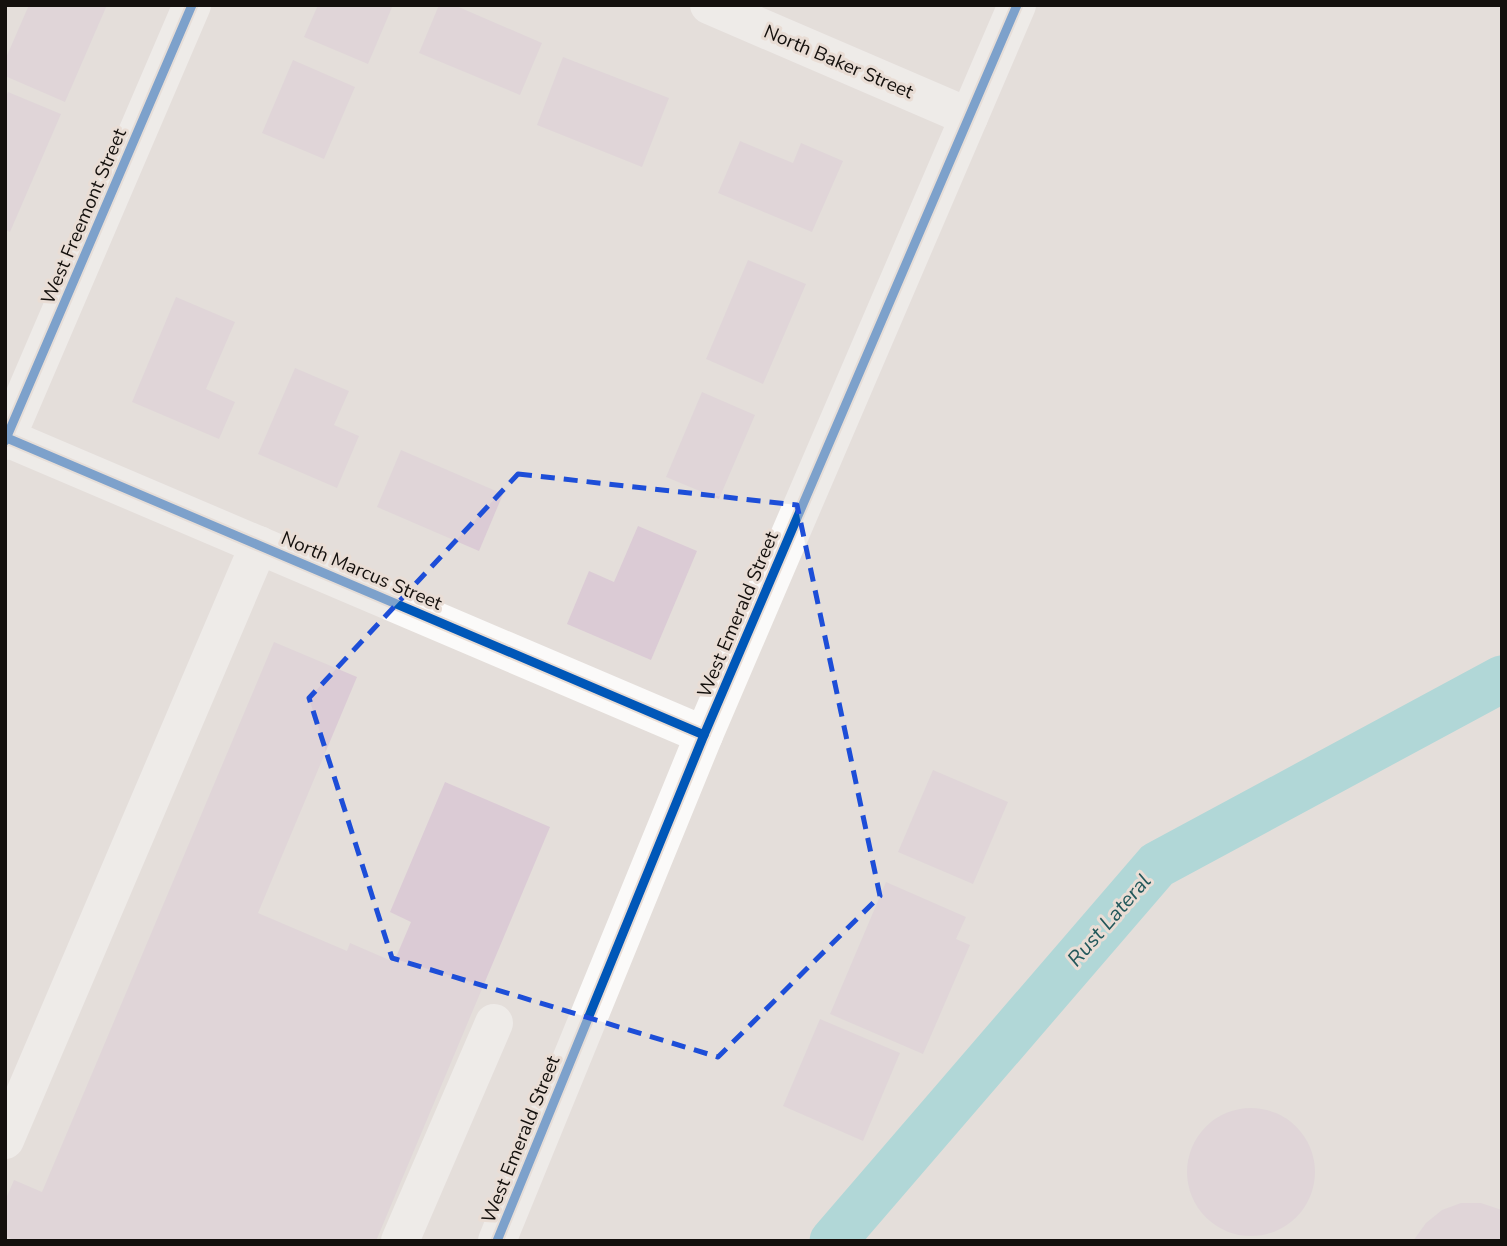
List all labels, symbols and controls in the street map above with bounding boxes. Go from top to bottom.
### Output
street label: North Baker Street [760,19,918,105]
street label: West Freemont Street [35,124,133,308]
street label: North Marcus Street [277,525,446,617]
street label: West Emerald Street [691,527,785,701]
water label: Rust Lateral [1061,868,1157,972]
street label: West Emerald Street [476,1052,566,1227]

